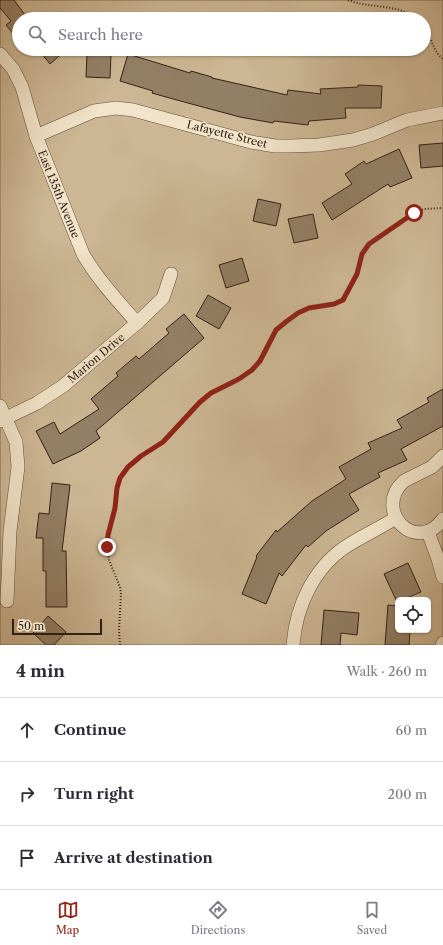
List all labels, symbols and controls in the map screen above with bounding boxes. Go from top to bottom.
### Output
search box [12,12,431,56]
icon: search [26,23,48,45]
text: Search here [58,25,143,44]
street label: Lafayette Street [185,117,269,151]
street label: East 135th Avenue [35,148,83,240]
route start [405,204,423,222]
street label: Marion Drive [65,330,127,386]
route end [98,538,116,556]
map controls [395,597,431,633]
button: locate [395,597,431,633]
scale bar [12,617,102,636]
text: 50 m [18,619,44,633]
text: 4 min [16,661,65,681]
text: Walk · 260 m [346,663,427,679]
icon: ahead [16,719,38,741]
text: Continue [54,720,126,739]
text: 60 m [396,722,427,738]
icon: right [16,783,38,805]
text: Turn right [54,784,134,803]
text: 200 m [387,786,427,802]
icon: arrive [16,847,38,869]
text: Arrive at destination [54,848,213,867]
tab: Map [56,899,79,937]
tab: Directions [191,899,245,937]
tab: Saved [357,899,387,937]

